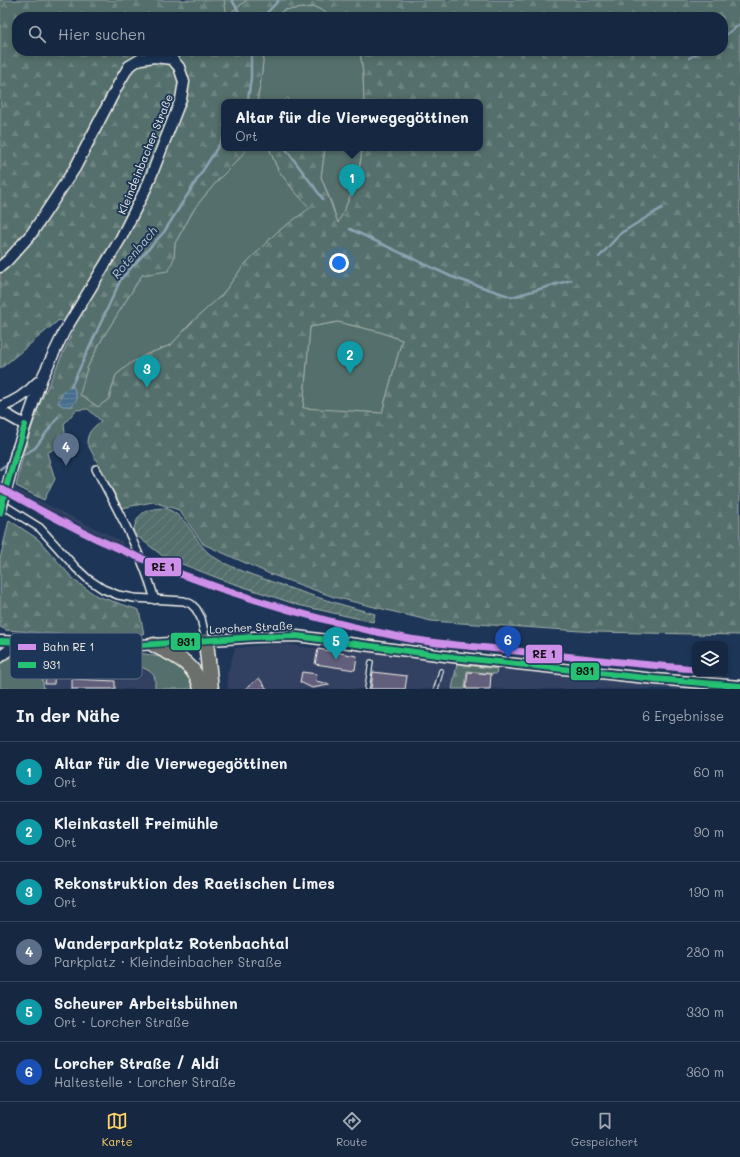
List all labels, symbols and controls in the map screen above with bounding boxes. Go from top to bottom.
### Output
search box [12,12,728,56]
icon: search [26,23,48,45]
text: Hier suchen [58,24,145,44]
street label: Kleindeinbacher Straße [114,91,176,216]
popup [221,99,483,151]
text: Altar für die Vierwegegöttinen [235,107,469,127]
text: Ort [235,127,258,144]
pin: 1 [339,164,365,197]
water label: Rotenbach [108,223,161,281]
your location [329,253,349,273]
pin: 2 [337,341,363,374]
pin: 3 [134,355,160,388]
pin: 4 [53,433,79,466]
line badge: RE 1 [144,557,182,577]
text: RE 1 [151,559,175,574]
street label: Lorcher Straße [209,617,293,637]
pin: 6 [495,626,521,659]
pin: 5 [323,627,349,660]
line badge: 931 [170,632,201,651]
legend [10,633,142,679]
text: 931 [177,634,195,649]
text: Bahn RE 1 [43,639,94,654]
map controls [692,641,728,677]
button: layers [692,641,728,677]
line badge: RE 1 [525,644,563,664]
text: RE 1 [532,646,556,661]
text: 931 [43,657,61,672]
line badge: 931 [570,662,600,681]
text: 931 [576,663,594,678]
text: In der Nähe [16,704,120,726]
text: 6 Ergebnisse [642,707,724,724]
text: Altar für die Vierwegegöttinen [54,753,287,773]
text: 1 [26,763,32,780]
text: 60 m [694,763,724,780]
text: Ort [54,773,77,790]
text: Kleinkastell Freimühle [54,813,218,833]
text: 2 [25,823,33,840]
text: 90 m [694,823,724,840]
text: Ort [54,833,77,850]
text: Rekonstruktion des Raetischen Limes [54,873,335,893]
text: 3 [25,883,33,900]
text: 190 m [688,883,724,900]
text: Ort [54,893,77,910]
text: Wanderparkplatz Rotenbachtal [54,933,289,953]
text: 4 [25,943,33,960]
text: 280 m [686,943,724,960]
text: Parkplatz · Kleindeinbacher Straße [54,953,282,970]
text: Scheurer Arbeitsbühnen [54,993,238,1013]
text: 5 [25,1003,33,1020]
text: 330 m [686,1003,724,1020]
text: Ort · Lorcher Straße [54,1013,189,1030]
text: Lorcher Straße / Aldi [54,1053,220,1073]
text: 6 [25,1063,33,1080]
text: 360 m [686,1063,724,1080]
text: Haltestelle · Lorcher Straße [54,1073,236,1090]
tab: Karte [102,1110,133,1149]
tab: Route [336,1110,367,1149]
tab: Gespeichert [571,1110,638,1149]

